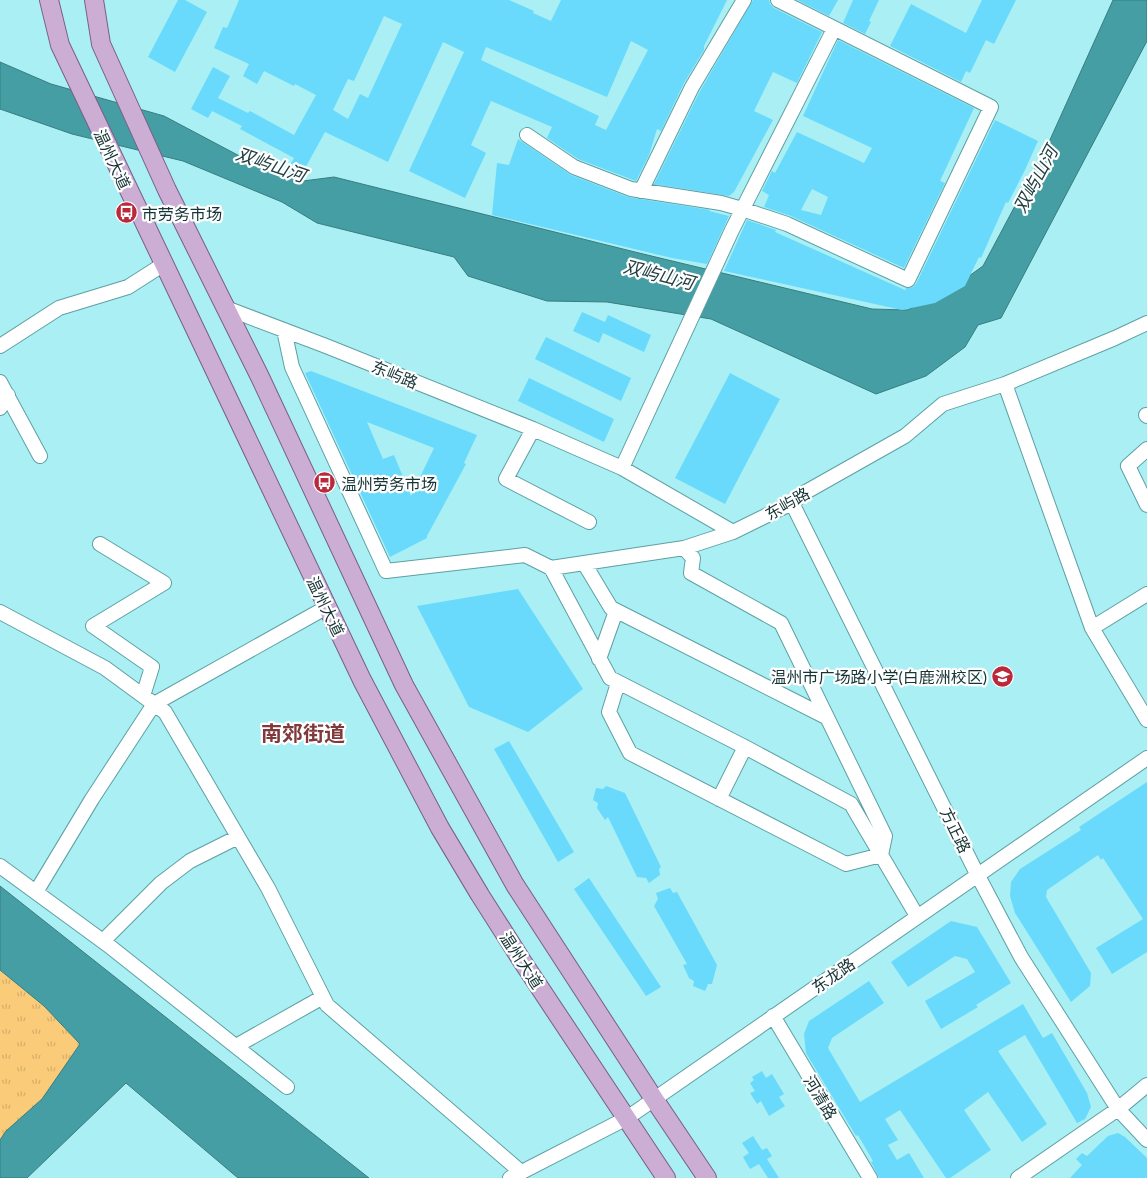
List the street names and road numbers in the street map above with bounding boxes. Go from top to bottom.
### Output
street label: 温州大道 [91,126,135,192]
street label: 东屿路 [369,356,421,392]
street label: 东屿路 [761,483,813,523]
street label: 温州大道 [303,573,349,639]
street label: 方正路 [937,804,975,856]
street label: 温州大道 [497,928,547,992]
street label: 东龙路 [808,953,858,997]
street label: 河清路 [800,1072,842,1122]

